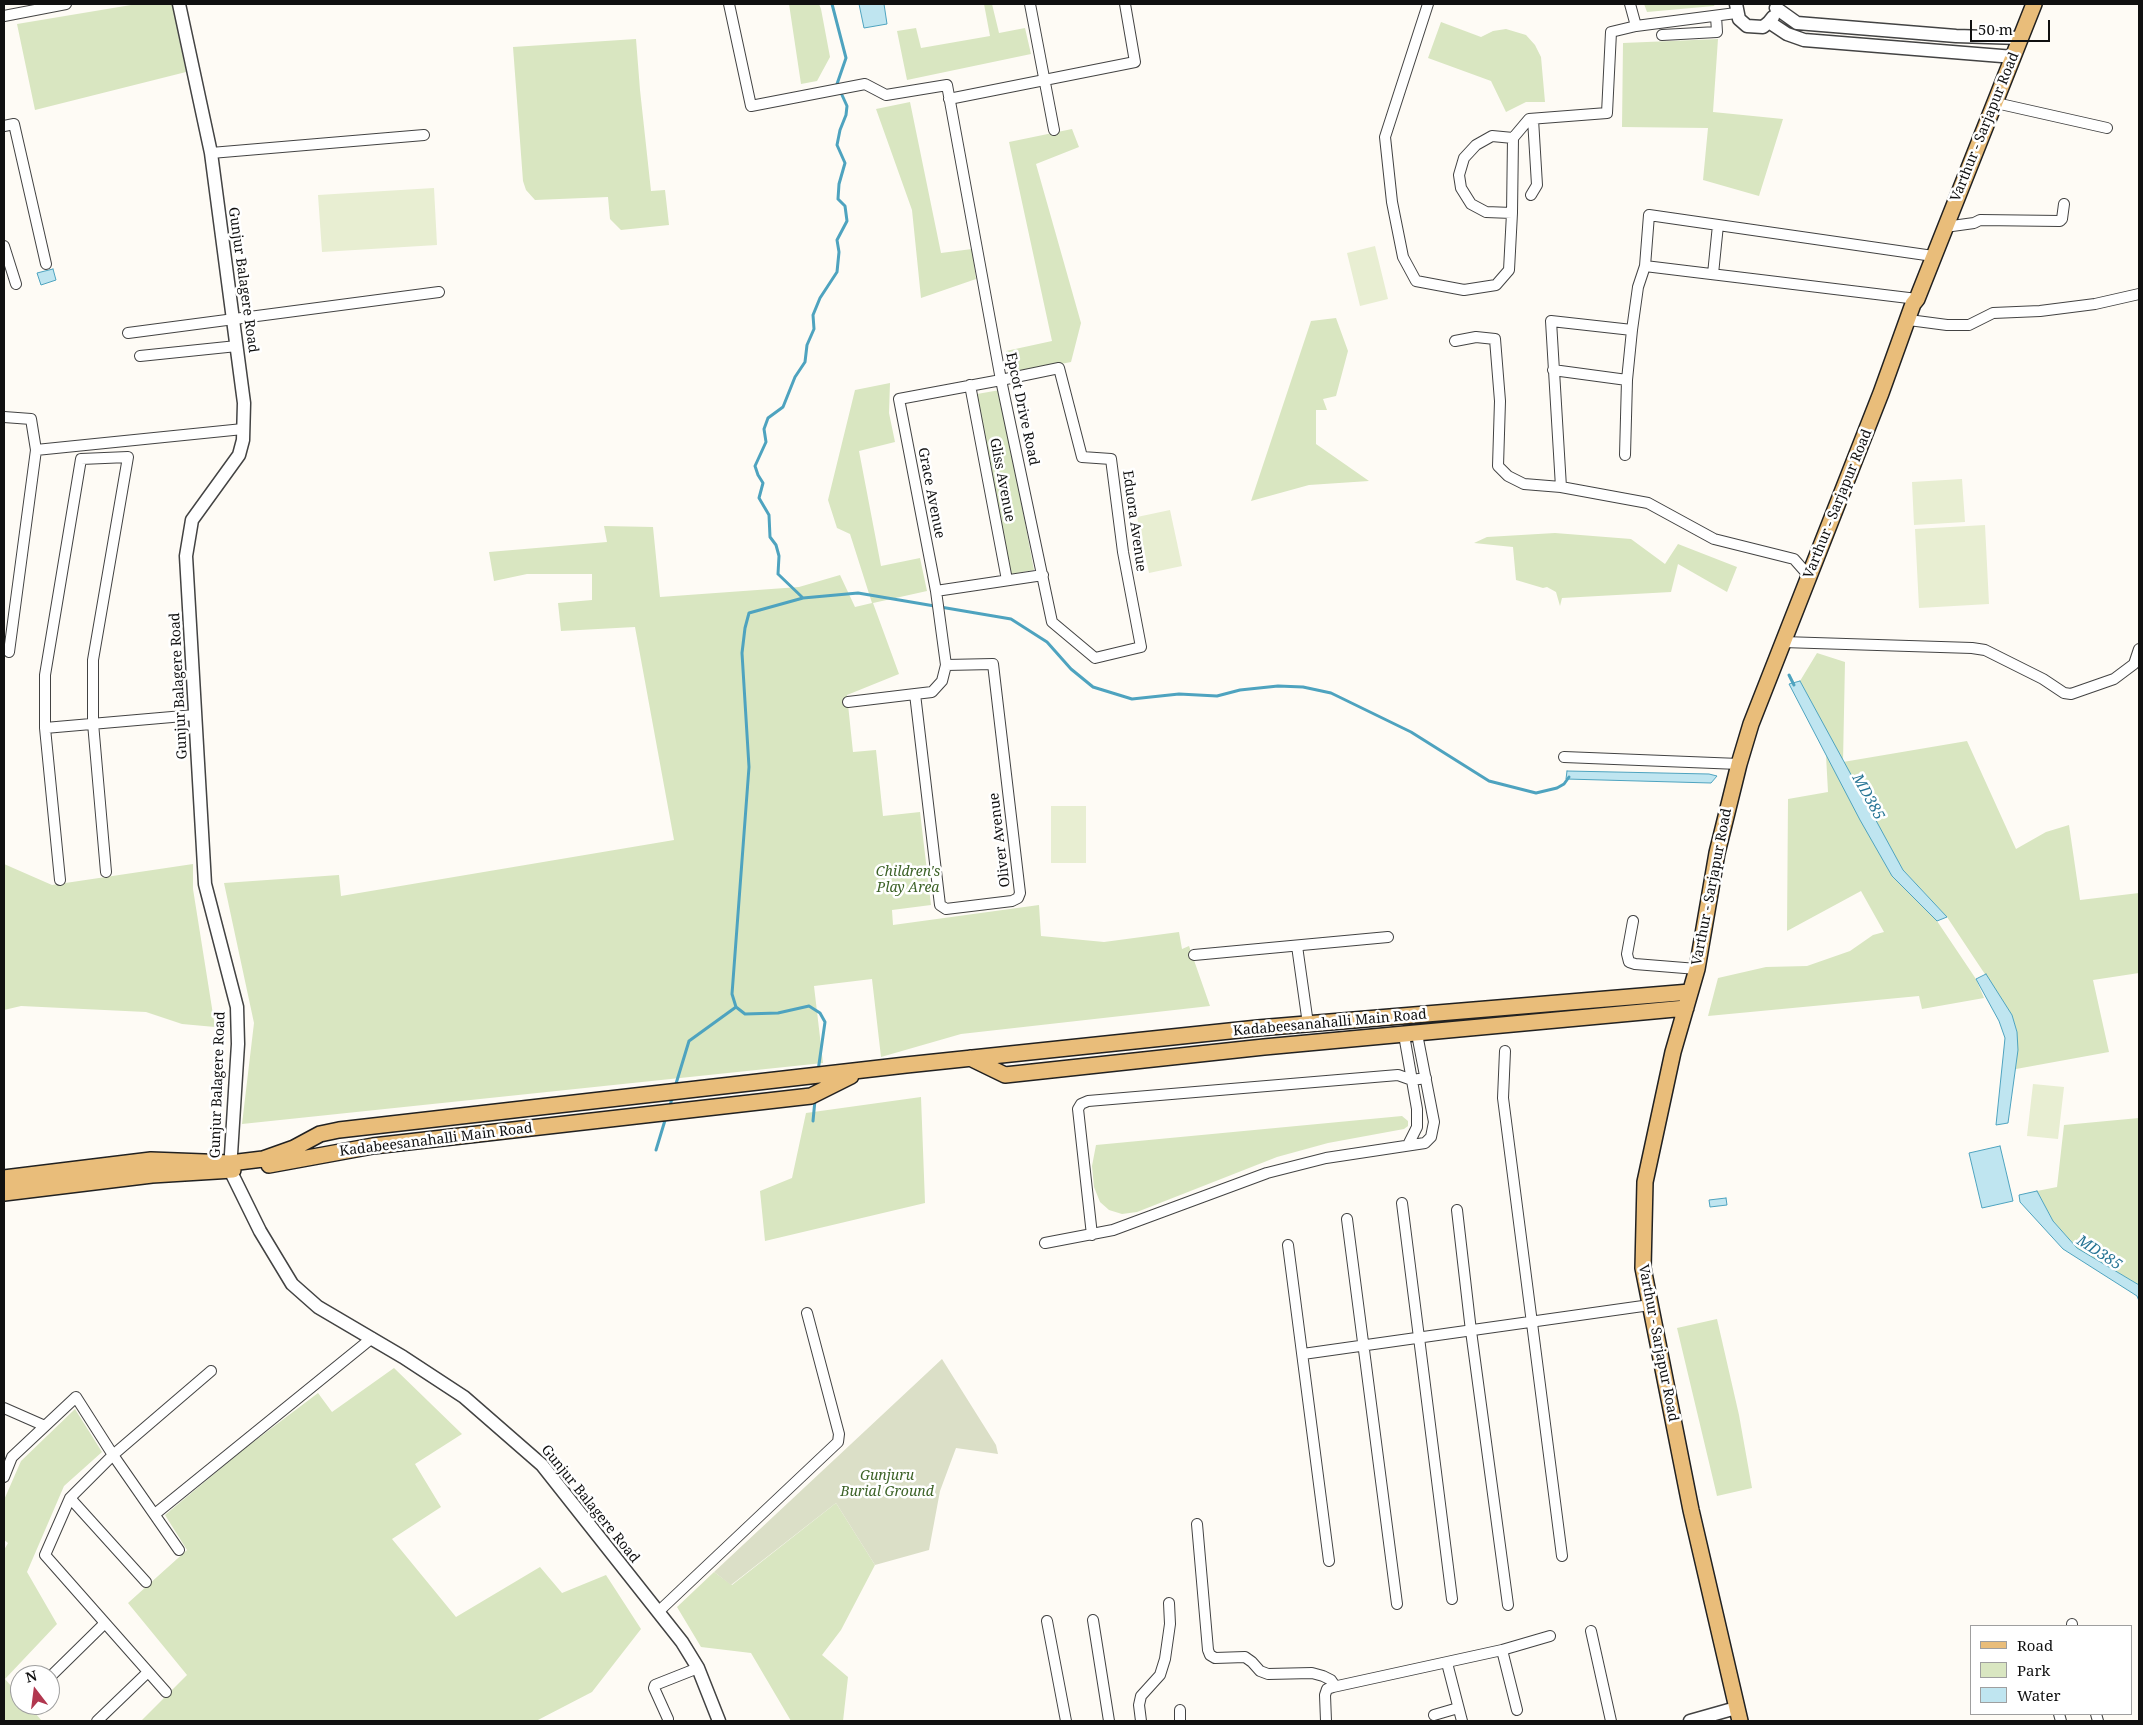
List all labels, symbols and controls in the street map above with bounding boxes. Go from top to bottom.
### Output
scale bar [1973,10,2053,42]
text: 50 m [1978,19,2013,39]
street label: Varthur - Sarjapur Road [1947,50,2023,204]
street label: Gunjur Balagere Road [224,206,262,354]
street label: Epcot Drive Road [1002,351,1042,467]
street label: Varthur - Sarjapur Road [1800,427,1876,581]
street label: Gliss Avenue [986,437,1018,523]
street label: Grace Avenue [914,446,948,540]
street label: Eduora Avenue [1119,469,1149,573]
street label: Gunjur Balagere Road [167,612,191,760]
water label: MD385 [1848,771,1888,823]
street label: Oliver Avenue [986,792,1014,888]
street label: Varthur - Sarjapur Road [1689,807,1735,967]
park label: Children's Play Area [876,864,940,896]
street label: Kadabeesanahalli Main Road [1232,1006,1428,1040]
street label: Gunjur Balagere Road [207,1011,229,1159]
street label: Kadabeesanahalli Main Road [339,1120,533,1160]
water label: MD385 [2073,1232,2125,1274]
street label: Varthur - Sarjapur Road [1635,1263,1681,1423]
street label: Gunjur Balagere Road [537,1442,643,1566]
park label: Gunjuru Burial Ground [840,1468,934,1500]
legend [1970,1625,2133,1715]
text: Road [2017,1635,2053,1655]
text: Park [2017,1660,2050,1680]
north arrow [10,1665,60,1715]
text: N [23,1665,39,1687]
text: Water [2017,1685,2060,1705]

